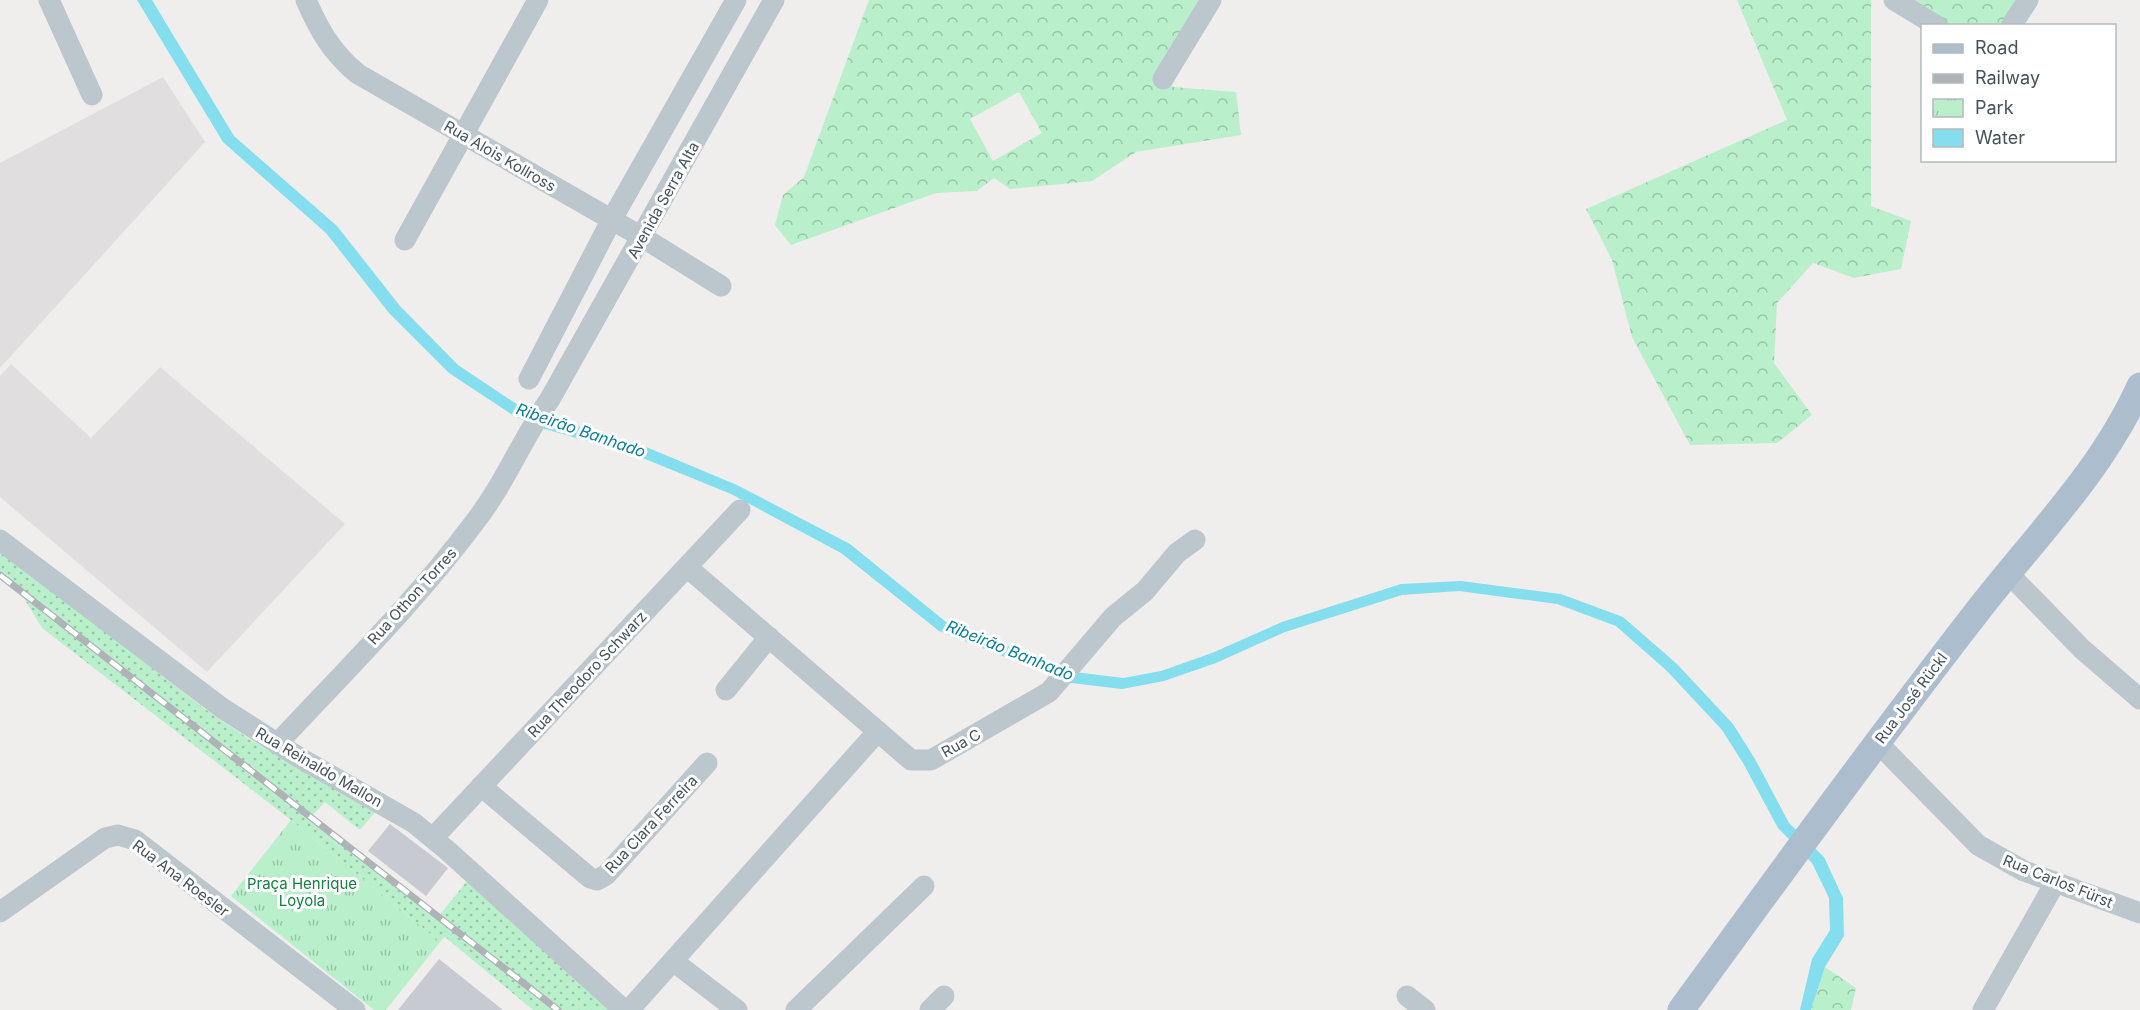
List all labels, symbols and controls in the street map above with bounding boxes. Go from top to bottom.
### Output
legend [1921,24,2116,162]
text: Road [1975,37,2018,58]
text: Railway [1975,67,2040,88]
text: Park [1975,97,2014,118]
street label: Rua Alois Kollross [441,116,559,196]
text: Water [1975,127,2025,148]
street label: Avenida Serra Alta [623,138,703,262]
water label: Ribeirão Banhado [514,398,648,462]
street label: Rua Othon Torres [363,544,461,648]
street label: Rua Theodoro Schwarz [523,607,651,741]
water label: Ribeirão Banhado [943,615,1077,685]
street label: Rua José Rückl [1871,649,1951,747]
street label: Rua Reinaldo Mallon [252,723,386,811]
street label: Rua C [938,724,984,762]
street label: Rua Clara Ferreira [601,771,701,877]
street label: Rua Ana Roesler [129,835,233,921]
street label: Rua Carlos Fürst [2000,850,2116,912]
park label: Praça Henrique Loyola [247,874,357,910]

